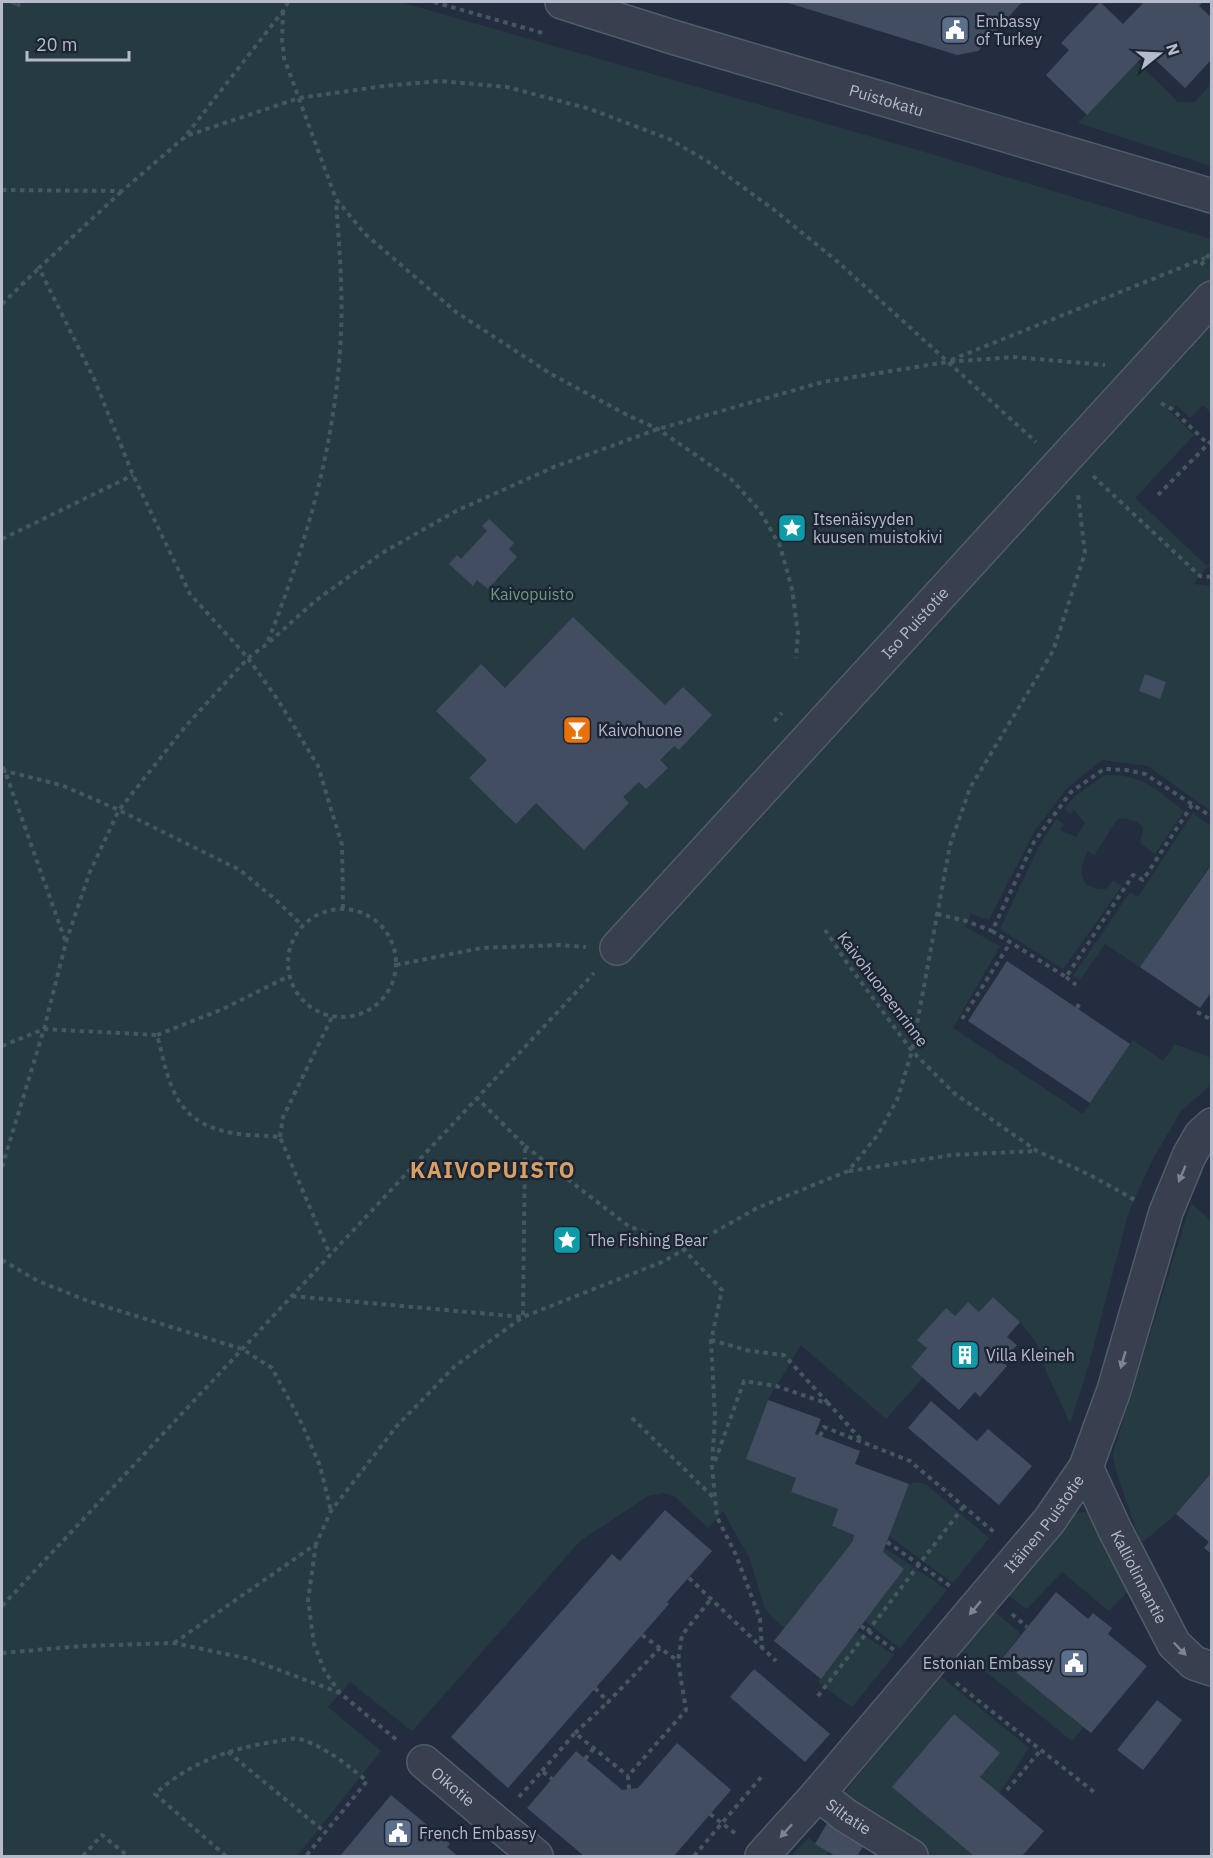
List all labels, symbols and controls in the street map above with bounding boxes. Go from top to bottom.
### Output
place label: Embassy of Turkey [976,11,1042,49]
public building icon: Embassy of Turkey [939,14,971,46]
scale bar [27,24,129,62]
north arrow [1129,24,1189,84]
text: 20 m [36,33,78,56]
text: N [1162,41,1185,58]
street label: Puistokatu [847,80,926,120]
place label: Itsenäisyyden kuusen muistokivi [813,509,942,547]
place icon: Itsenäisyyden kuusen muistokivi [776,512,808,544]
street label: Iso Puistotie [877,582,953,663]
park label: Kaivopuisto [490,584,574,604]
bar icon: Kaivohuone [561,714,593,746]
place label: Kaivohuone [598,720,682,740]
street label: Kaivohuoneenrinne [833,928,933,1051]
district label: KAIVOPUISTO [410,1155,576,1184]
one-way arrow [1177,1165,1186,1183]
place icon: The Fishing Bear [551,1224,583,1256]
place label: The Fishing Bear [588,1230,708,1250]
building icon: Villa Kleineh [949,1339,981,1371]
place label: Villa Kleineh [986,1345,1075,1365]
one-way arrow [1118,1351,1127,1369]
street label: Itäinen Puistotie [1000,1470,1088,1577]
street label: Kalliolinnantie [1107,1527,1172,1627]
one-way arrow [969,1600,982,1616]
one-way arrow [1173,1642,1187,1656]
public building icon: Estonian Embassy [1058,1647,1090,1679]
place label: Estonian Embassy [923,1653,1053,1673]
street label: Oikotie [427,1762,479,1811]
street label: Siltatie [822,1794,875,1839]
public building icon: French Embassy [382,1817,414,1849]
place label: French Embassy [419,1823,537,1843]
one-way arrow [780,1823,793,1838]

